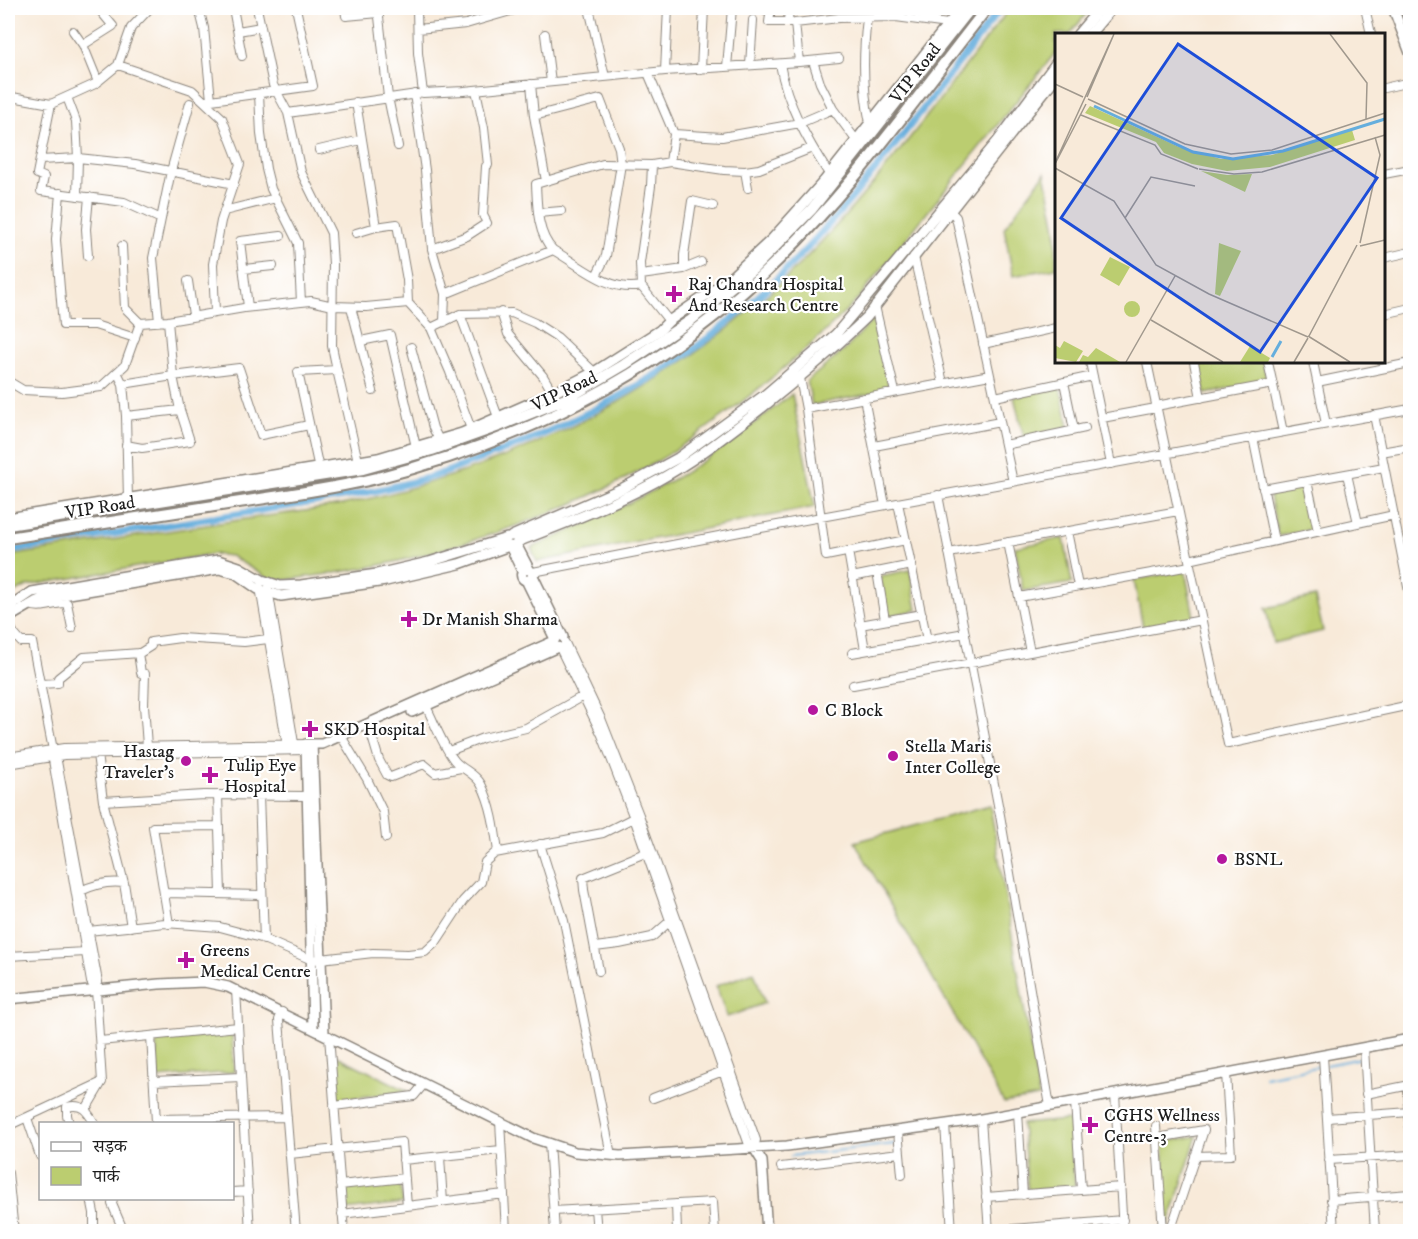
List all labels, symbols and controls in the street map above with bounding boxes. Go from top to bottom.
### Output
inset map [1055,33,1385,363]
street label: VIP Road [885,39,946,109]
place label: Raj Chandra Hospital And Research Centre [688,274,844,317]
marker: Raj Chandra Hospital And Research Centre [665,285,683,303]
street label: VIP Road [527,367,601,418]
street label: VIP Road [63,492,137,525]
place label: Dr Manish Sharma [422,609,558,631]
marker: Dr Manish Sharma [400,610,418,628]
place label: C Block [825,700,883,722]
marker: C Block [806,703,820,717]
place label: SKD Hospital [324,719,426,741]
marker: SKD Hospital [301,720,319,738]
place label: Stella Maris Inter College [905,736,1001,779]
place label: Hastag Traveler's [103,741,174,784]
marker: Stella Maris Inter College [886,749,900,763]
marker: Hastag Traveler's [179,754,193,768]
place label: Tulip Eye Hospital [224,755,296,798]
marker: Tulip Eye Hospital [201,766,219,784]
place label: BSNL [1234,849,1283,871]
marker: BSNL [1215,852,1229,866]
place label: Greens Medical Centre [200,940,311,983]
marker: Greens Medical Centre [177,951,195,969]
place label: CGHS Wellness Centre-3 [1104,1105,1220,1148]
marker: CGHS Wellness Centre-3 [1081,1116,1099,1134]
legend [39,1122,234,1200]
text: सड़क [92,1136,128,1158]
text: पार्क [92,1166,121,1188]

